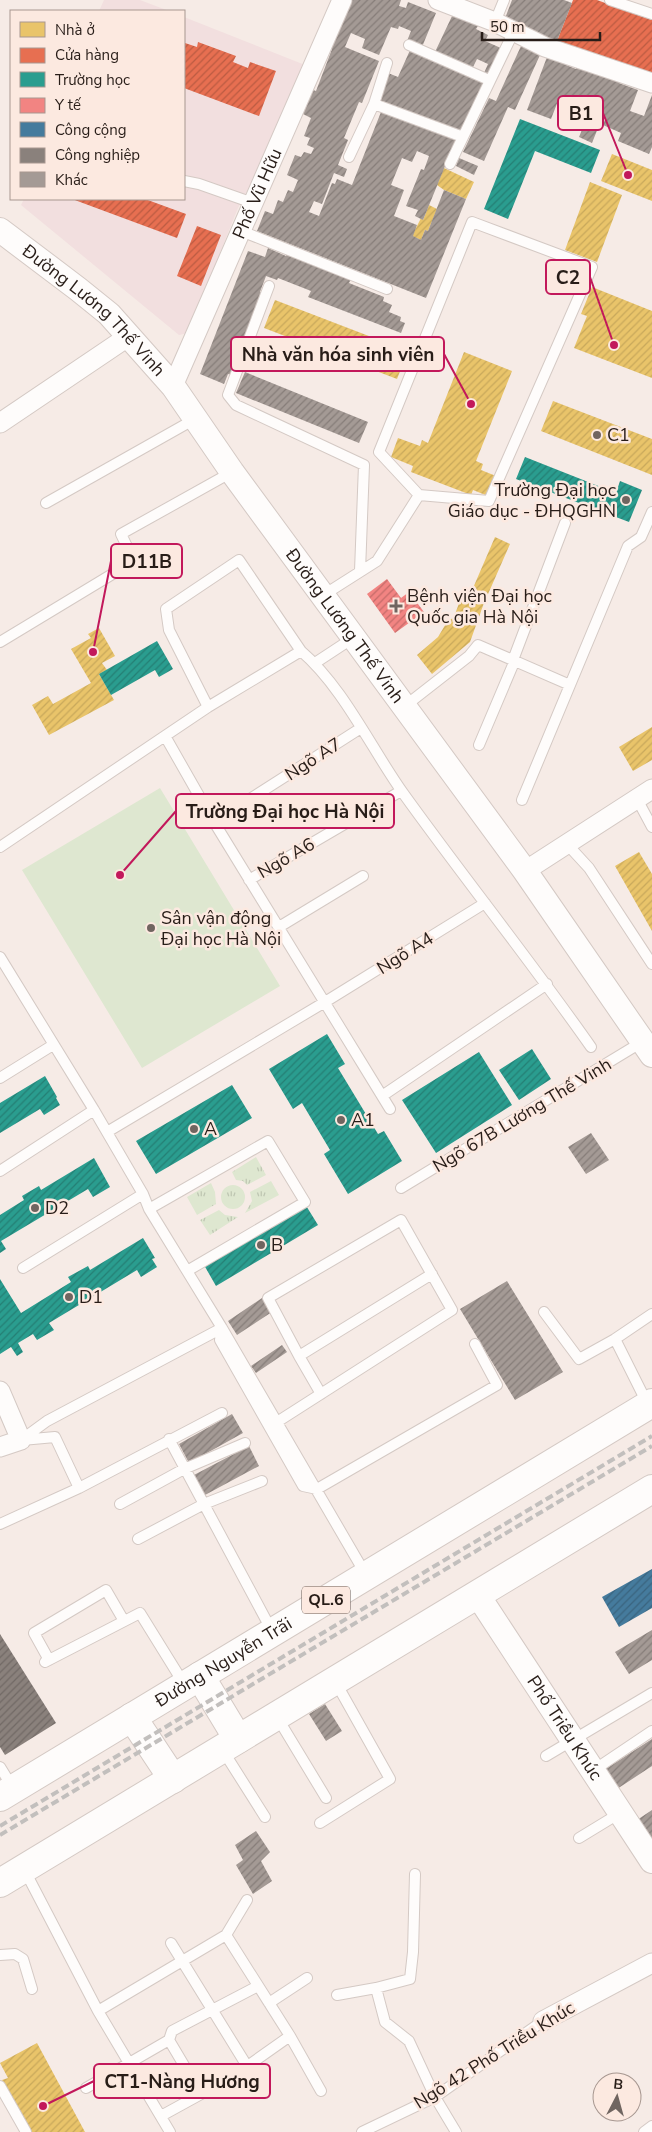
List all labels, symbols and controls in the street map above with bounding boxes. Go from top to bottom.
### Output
legend [10,10,185,200]
scale bar [482,10,600,42]
text: 50 m [490,17,525,37]
text: Nhà ở [55,20,95,40]
text: Cửa hàng [55,45,119,65]
text: Trường học [55,70,130,90]
text: Y tế [54,95,82,115]
callout: B1 [558,96,603,130]
text: B1 [569,101,593,127]
text: Công cộng [55,120,127,140]
text: Công nghiệp [55,145,140,165]
street label: Phố Vũ Hữu [227,145,288,243]
text: Khác [55,170,88,190]
street label: Đường Lương Thế Vinh [17,238,171,381]
callout: C2 [546,260,590,294]
text: C2 [556,265,580,291]
callout: Nhà văn hóa sinh viên [231,337,444,371]
text: Nhà văn hóa sinh viên [242,342,434,368]
place label: C1 [607,423,630,447]
marker: C1 [591,429,603,441]
place label: Trường Đại học Giáo dục - ĐHQGHN [448,478,616,523]
marker: Trường Đại học Giáo dục - ĐHQGHN [620,494,632,506]
street label: Đường Lương Thế Vinh [279,543,410,708]
callout: D11B [111,544,182,578]
text: D11B [122,549,172,575]
place label: Bệnh viện Đại học Quốc gia Hà Nội [407,584,552,629]
marker: Bệnh viện Đại học Quốc gia Hà Nội [389,599,403,613]
street label: Ngõ A7 [280,732,346,786]
callout: Trường Đại học Hà Nội [176,794,394,828]
text: Trường Đại học Hà Nội [186,799,384,825]
street label: Ngõ A6 [253,832,319,884]
place label: Sân vận động Đại học Hà Nội [160,906,281,951]
marker: Sân vận động Đại học Hà Nội [145,922,157,934]
street label: Ngõ A4 [372,926,438,980]
street label: Ngõ 67B Lương Thế Vinh [428,1052,616,1178]
place label: A1 [351,1108,375,1132]
marker: A1 [335,1114,347,1126]
place label: A [204,1117,217,1141]
marker: A [188,1123,200,1135]
place label: D2 [45,1196,69,1220]
marker: D2 [29,1202,41,1214]
place label: B [271,1233,283,1257]
marker: B [255,1239,267,1251]
place label: D1 [79,1285,103,1309]
marker: D1 [63,1291,75,1303]
road number: QL.6 [302,1586,350,1614]
street label: Đường Nguyễn Trãi [150,1611,296,1713]
street label: Phố Triều Khúc [522,1671,608,1785]
street label: Ngõ 42 Phố Triều Khúc [409,1996,579,2114]
callout: CT1-Nàng Hương [94,2064,270,2098]
text: CT1-Nàng Hương [104,2069,260,2095]
north arrow [592,2072,642,2122]
text: B [613,2075,624,2095]

